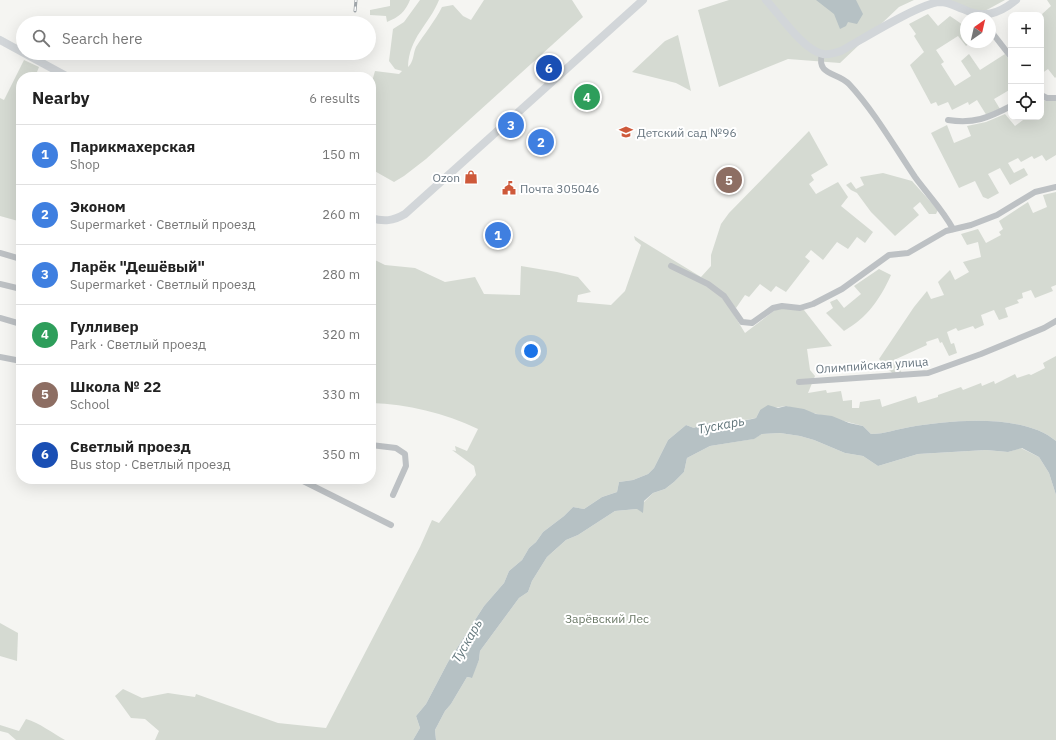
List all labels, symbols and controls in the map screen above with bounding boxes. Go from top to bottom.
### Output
north arrow [960,12,996,48]
map controls [1008,12,1044,120]
button: + [1008,12,1044,48]
search box [16,16,376,60]
icon: search [30,27,52,49]
text: Search here [62,29,142,48]
button: − [1008,48,1044,84]
pin: 6 [536,53,562,83]
pin: 4 [574,82,600,112]
button: locate [1008,84,1044,120]
text: Nearby [32,87,90,109]
text: 6 results [309,90,360,107]
pin: 3 [498,110,524,140]
school or university icon: Детский сад №96 [618,124,634,140]
place label: Детский сад №96 [637,125,737,140]
pin: 2 [528,127,554,157]
text: Парикмахерская [70,137,195,156]
text: 1 [41,146,49,163]
text: 150 m [322,146,360,163]
text: Shop [70,156,100,173]
pin: 5 [716,165,742,195]
shop icon: Ozon [463,169,479,185]
place label: Ozon [433,170,460,185]
public building icon: Почта 305046 [501,180,517,196]
place label: Почта 305046 [520,181,599,196]
text: Эконом [70,197,126,216]
text: 2 [41,206,49,223]
text: 260 m [322,206,360,223]
text: Supermarket · Светлый проезд [70,216,255,233]
pin: 1 [485,220,511,250]
text: Ларёк "Дешёвый" [70,257,205,276]
text: 3 [41,266,49,283]
text: 280 m [322,266,360,283]
text: Supermarket · Светлый проезд [70,276,255,293]
text: Гулливер [70,317,139,336]
text: 4 [41,326,49,343]
text: 320 m [322,326,360,343]
text: Park · Светлый проезд [70,336,206,353]
your location [521,341,541,361]
street label: Олимпийская улица [815,354,929,376]
text: Школа № 22 [70,377,161,396]
text: 5 [41,386,49,403]
text: 330 m [322,386,360,403]
text: School [70,396,110,413]
water label: Тускарь [696,412,746,438]
text: Светлый проезд [70,437,191,456]
text: 6 [41,446,49,463]
text: 350 m [322,446,360,463]
text: Bus stop · Светлый проезд [70,456,230,473]
park label: Зарёвский Лес [565,611,649,626]
water label: Тускарь [448,616,486,666]

